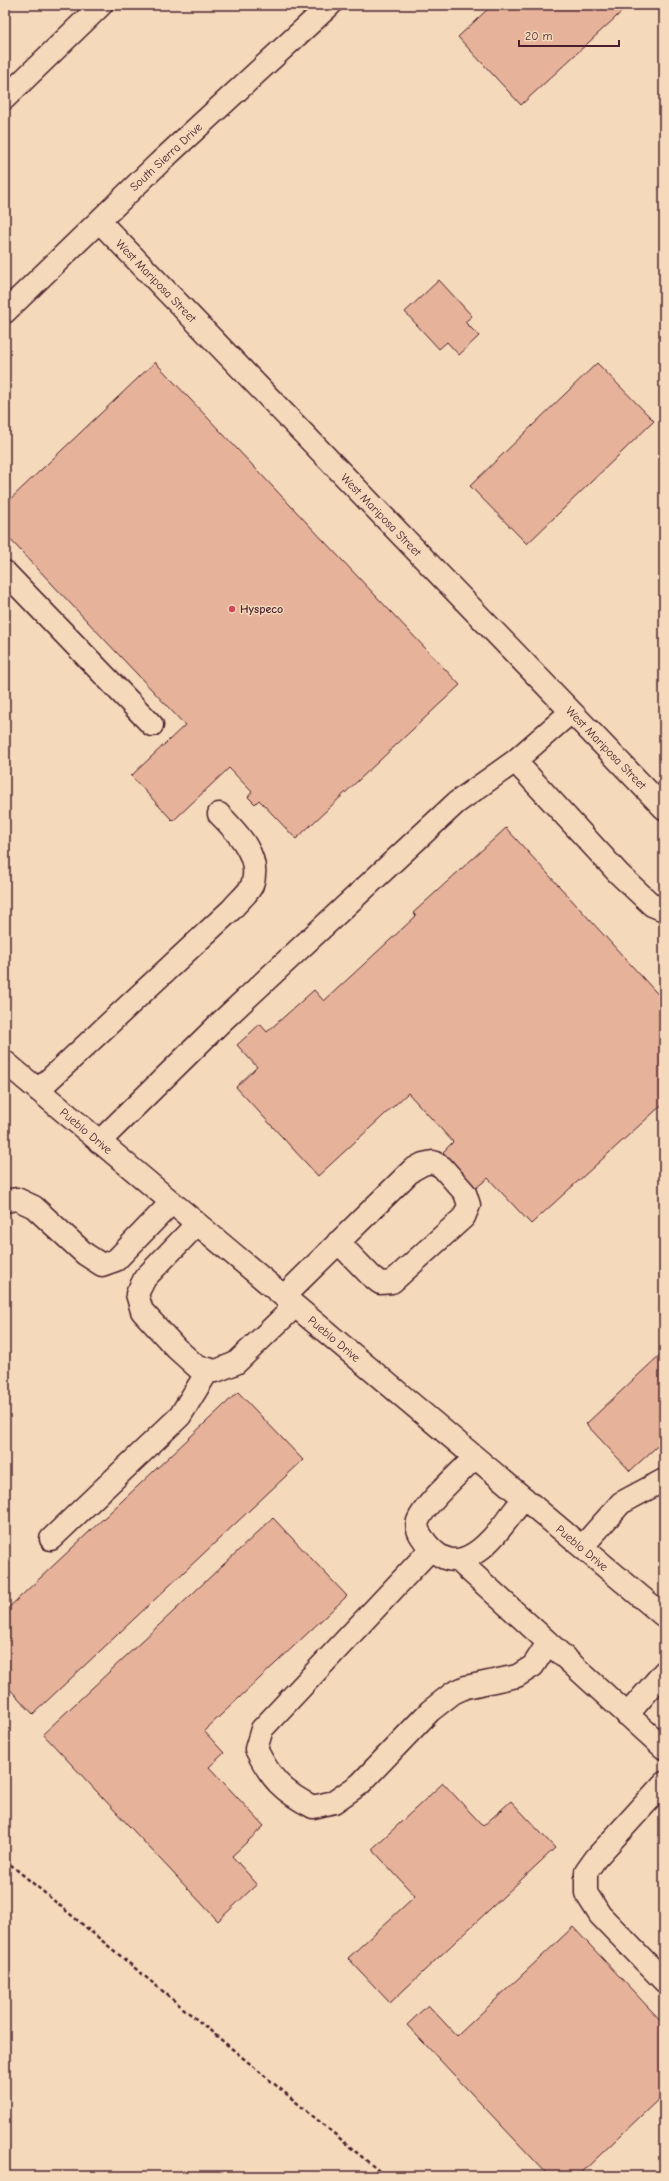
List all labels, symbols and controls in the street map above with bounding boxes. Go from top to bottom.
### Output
scale bar [519,22,619,48]
text: 20 m [525,29,553,43]
street label: South Sierra Drive [127,120,205,194]
street label: West Mariposa Street [113,237,200,326]
street label: West Mariposa Street [338,471,425,560]
place label: Hyspeco [240,602,283,616]
marker: Hyspeco [227,604,237,614]
street label: West Mariposa Street [563,704,650,793]
street label: Pueblo Drive [57,1105,115,1157]
street label: Pueblo Drive [305,1313,363,1365]
street label: Pueblo Drive [553,1522,611,1574]

